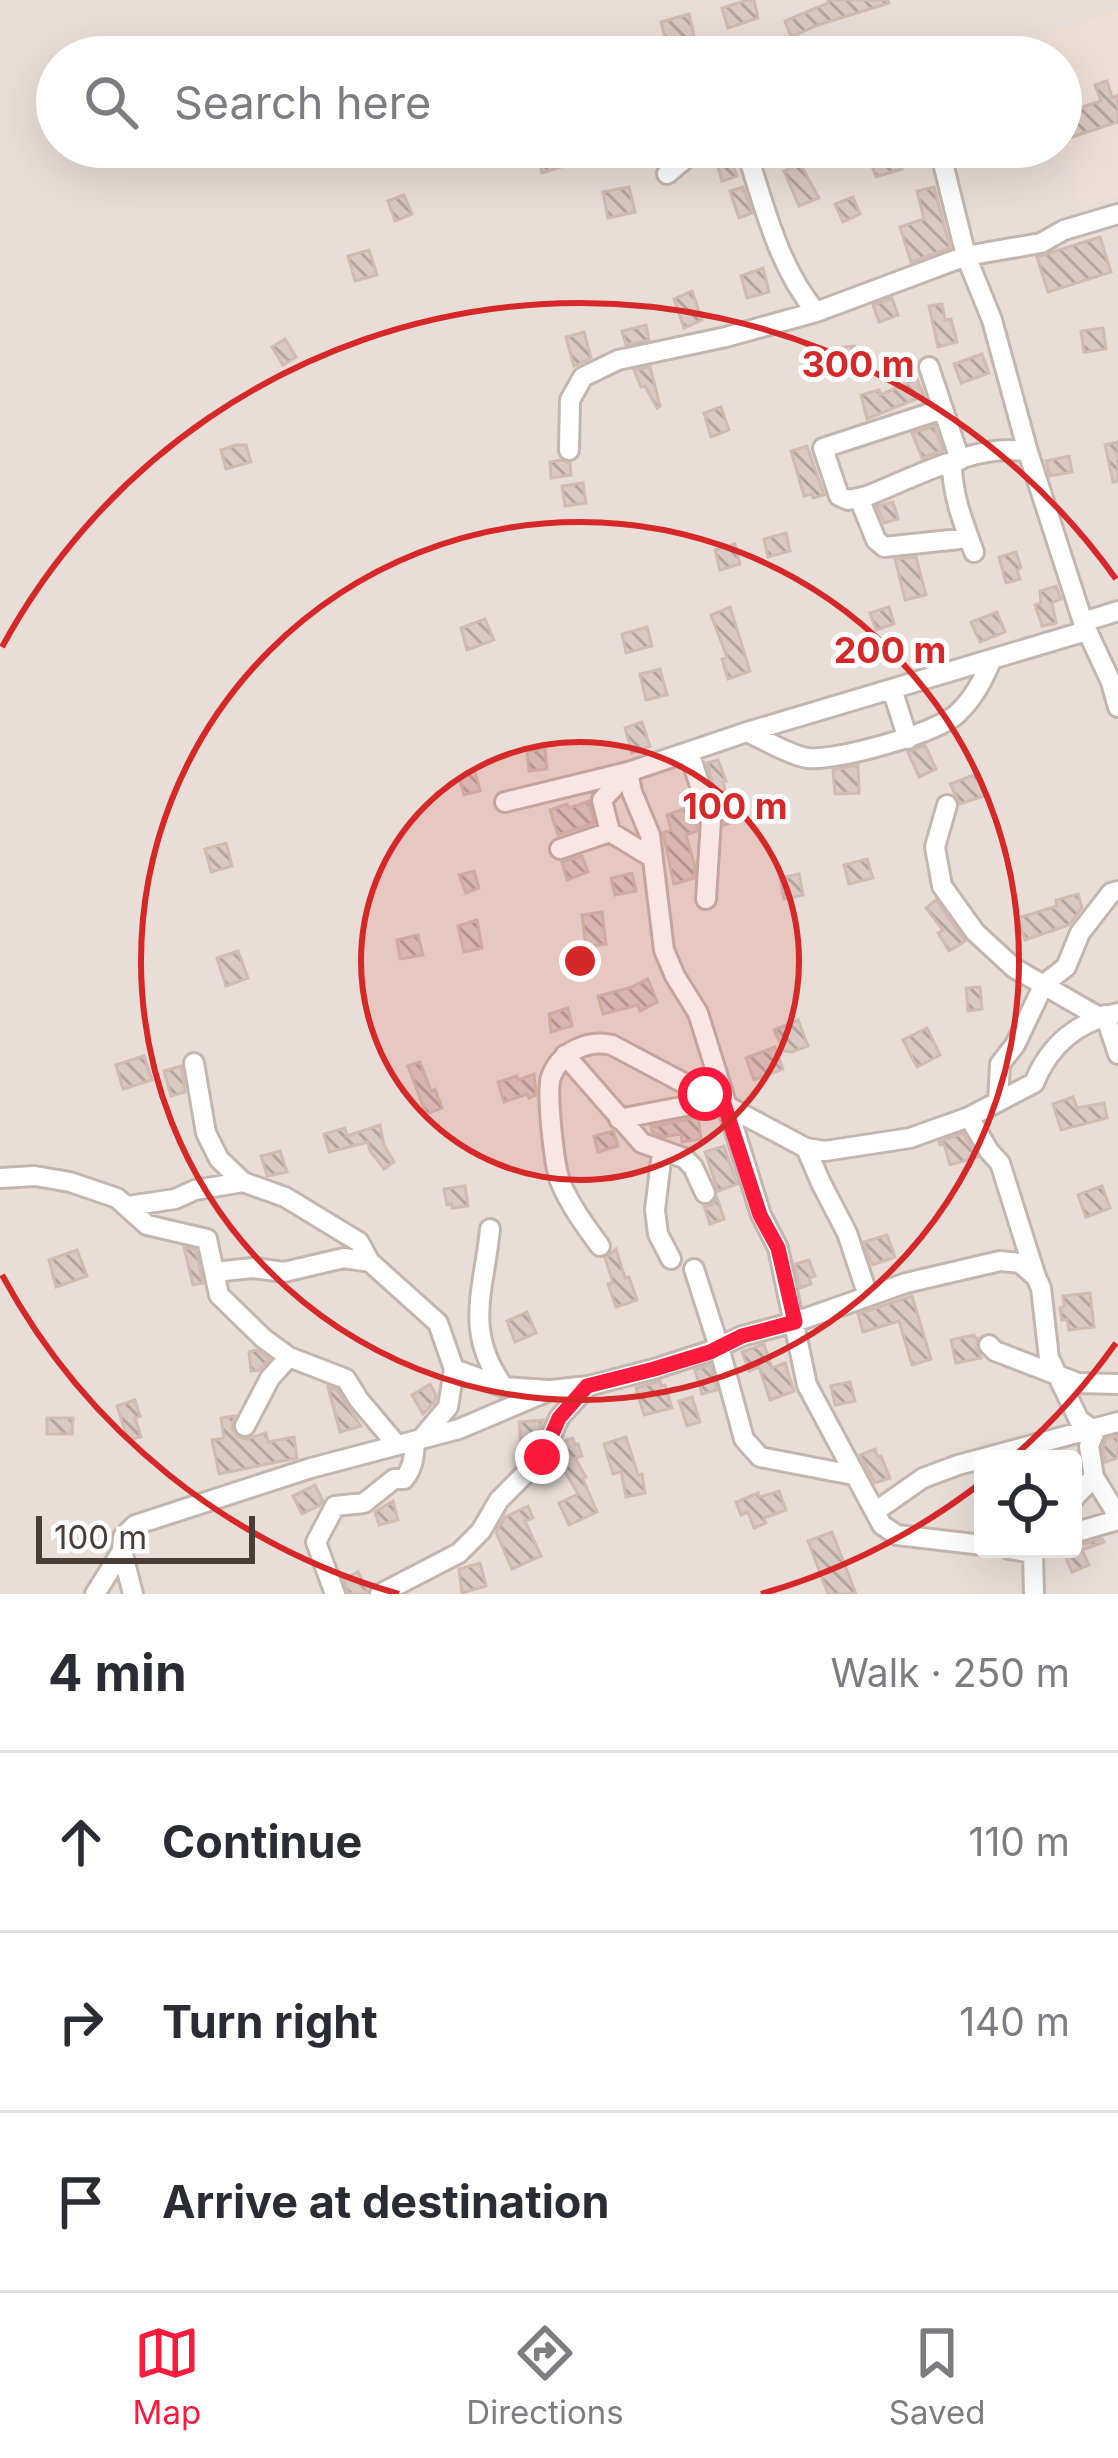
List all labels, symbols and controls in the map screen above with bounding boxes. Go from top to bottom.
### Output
search box [36,36,1082,168]
icon: search [78,69,144,135]
text: Search here [174,75,431,130]
text: 300 m [801,342,915,386]
text: 200 m [834,628,946,672]
text: 100 m [682,784,788,828]
centre of rings [559,940,601,982]
route start [678,1067,732,1121]
route end [515,1430,569,1484]
map controls [974,1450,1082,1558]
button: locate [974,1450,1082,1558]
scale bar [36,1510,255,1563]
text: 100 m [54,1517,147,1557]
text: 4 min [48,1642,187,1703]
text: Walk · 250 m [830,1649,1070,1696]
icon: ahead [48,1809,114,1875]
text: Continue [162,1814,362,1869]
text: 110 m [969,1818,1070,1865]
icon: right [48,1989,114,2055]
text: Turn right [162,1994,378,2049]
text: 140 m [959,1998,1070,2045]
icon: arrive [48,2169,114,2235]
text: Arrive at destination [162,2174,609,2229]
tab: Map [133,2320,201,2432]
tab: Directions [466,2320,624,2432]
tab: Saved [889,2320,985,2432]

